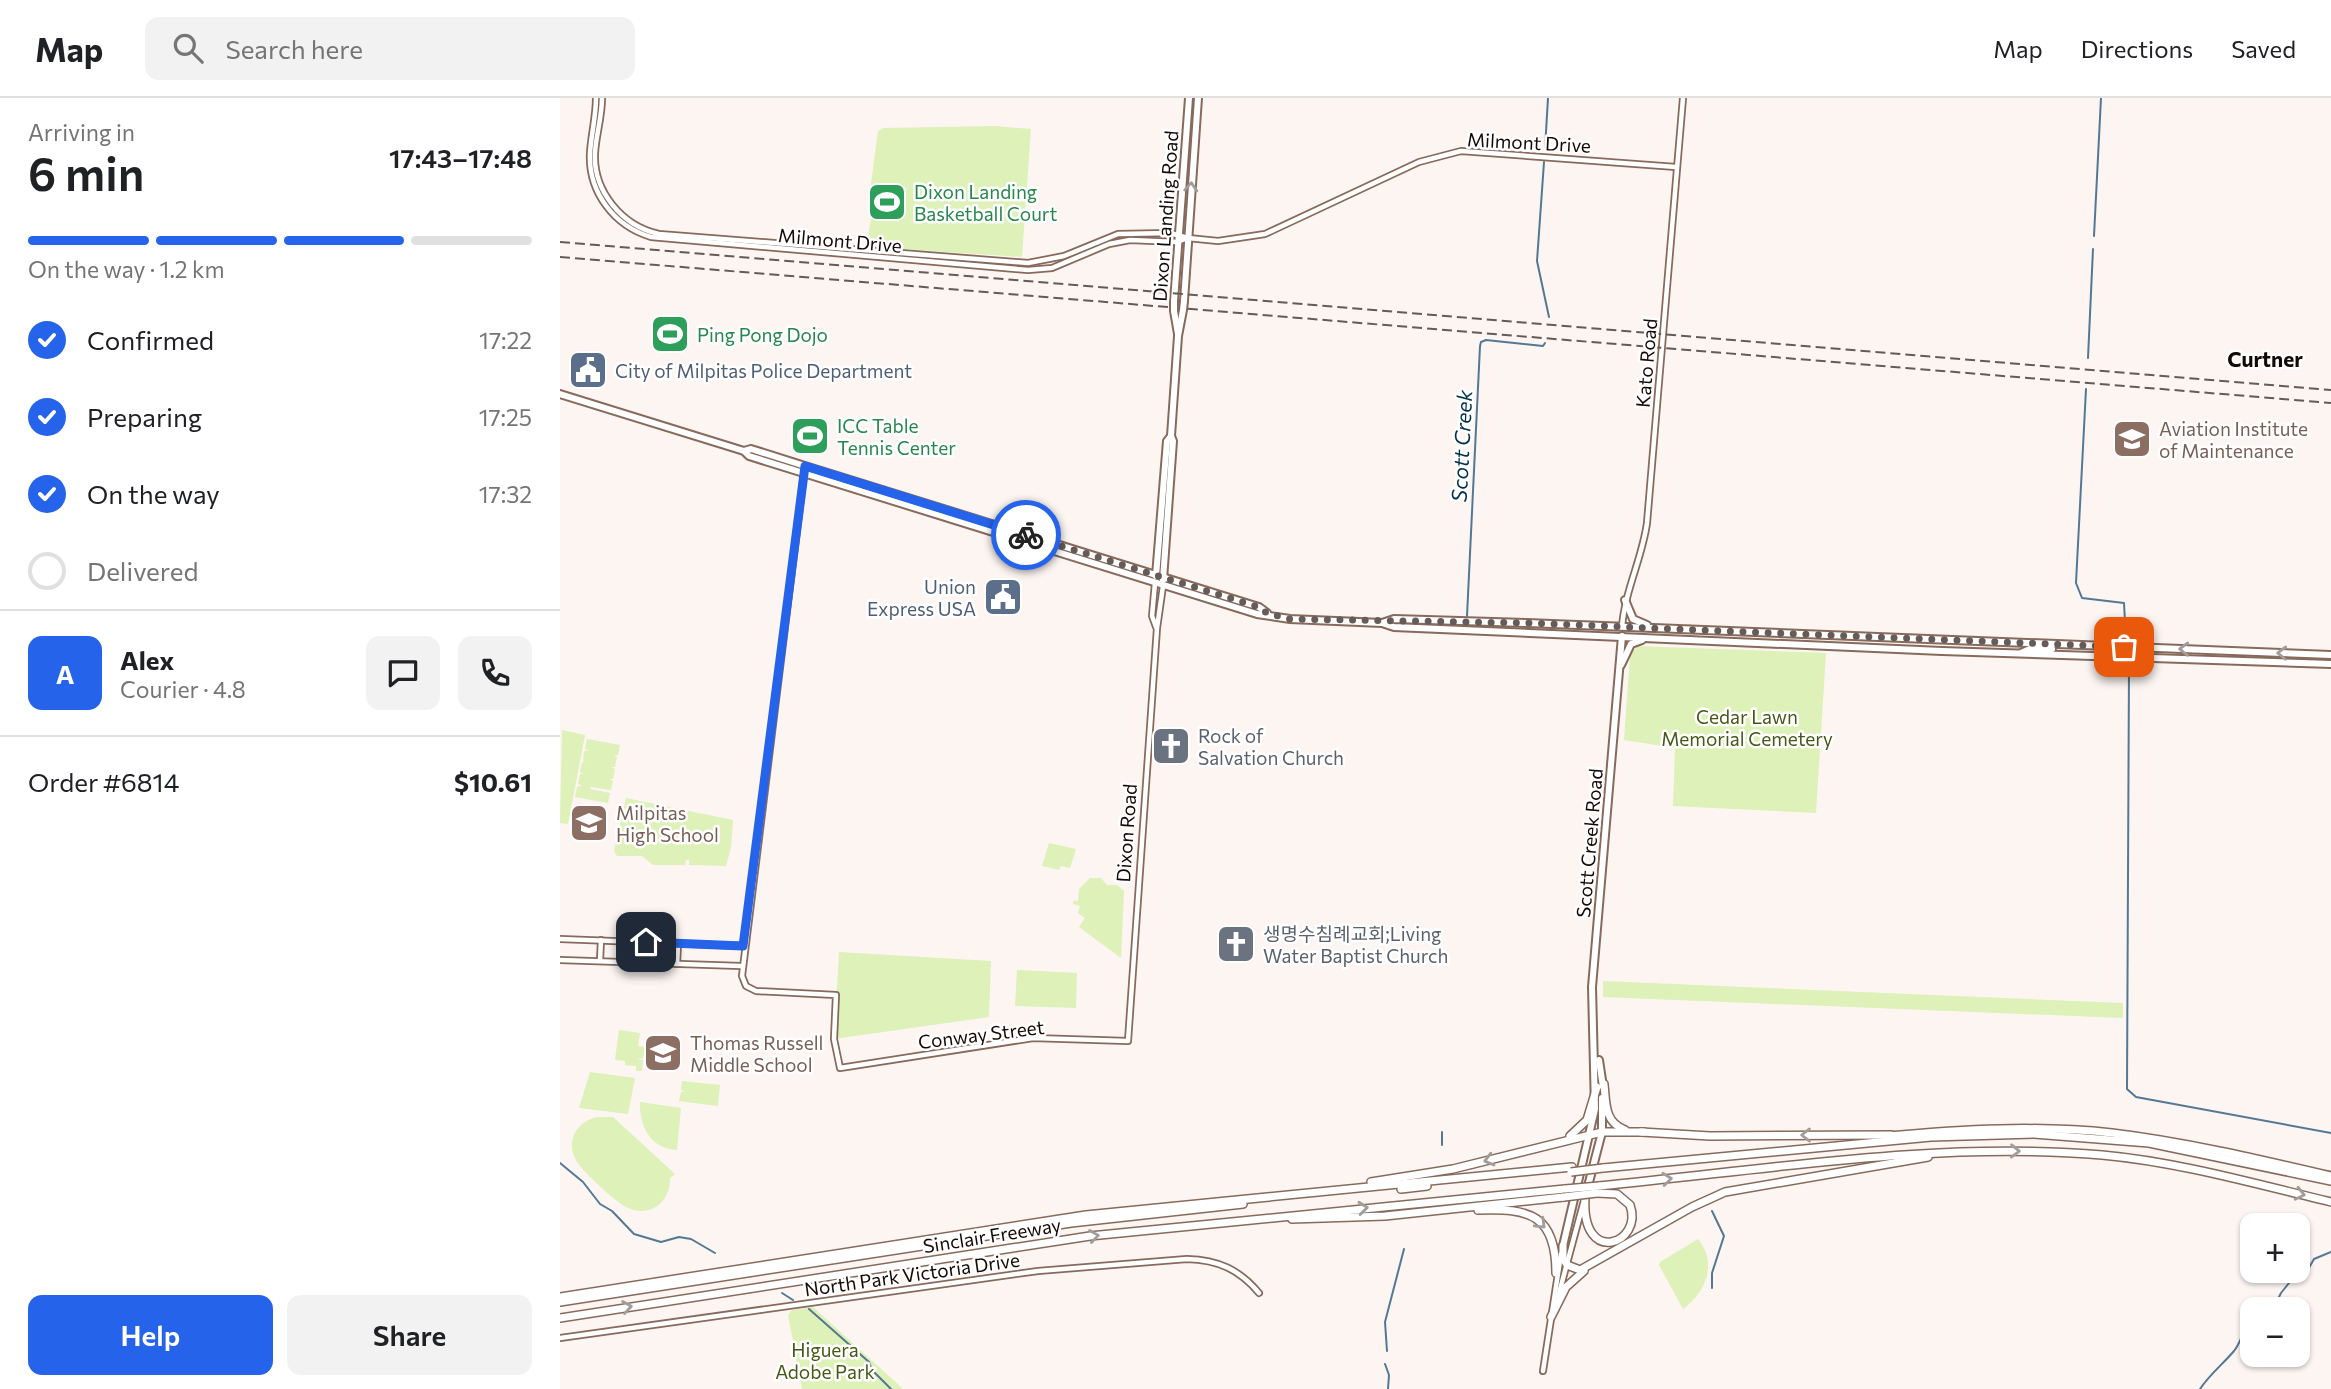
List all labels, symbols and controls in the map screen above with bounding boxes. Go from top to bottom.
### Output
search box [145,17,635,80]
text: Map [35,28,103,69]
icon: search [169,29,207,67]
text: Search here [225,33,363,64]
text: Map [1993,34,2043,63]
text: Directions [2081,34,2193,63]
text: Saved [2231,34,2296,63]
text: Arriving in [28,118,135,146]
street label: Milmont Drive [1466,127,1592,157]
street label: Dixon Landing Road [1148,130,1182,302]
text: 17:43–17:48 [389,142,532,173]
text: 6 min [28,144,144,200]
place label: Dixon Landing Basketball Court [914,180,1057,225]
sports icon: Dixon Landing Basketball Court [866,181,908,223]
one-way arrow [1183,181,1198,192]
street label: Milmont Drive [777,223,903,257]
text: On the way · 1.2 km [28,255,225,283]
sports icon: Ping Pong Dojo [649,313,691,355]
street label: Kato Road [1631,317,1661,409]
icon: check [28,321,66,359]
place label: Ping Pong Dojo [697,323,828,346]
text: Confirmed [87,324,214,355]
text: 17:22 [479,326,532,354]
district label: Curtner [2227,346,2303,371]
public building icon: City of Milpitas Police Department [567,349,609,391]
place label: City of Milpitas Police Department [615,359,912,382]
water label: Scott Creek [1446,389,1476,503]
icon: check [28,398,66,436]
text: Preparing [87,401,202,432]
text: 17:25 [479,403,532,431]
place label: ICC Table Tennis Center [837,414,956,459]
sports icon: ICC Table Tennis Center [789,415,831,457]
place label: Aviation Institute of Maintenance [2159,417,2308,462]
school or university icon: Aviation Institute of Maintenance [2111,418,2153,460]
icon: check [28,475,66,513]
text: On the way [87,478,220,509]
text: 17:32 [479,480,532,508]
courier [991,500,1061,570]
icon: bike [1007,516,1045,554]
text: Delivered [87,555,198,586]
place label: Union Express USA [867,575,976,620]
public building icon: Union Express USA [982,576,1024,618]
pin [2094,617,2154,677]
icon: bag [2105,628,2143,666]
button: chat [366,636,440,710]
button: phone [458,636,532,710]
one-way arrow [2179,642,2190,657]
text: Alex [120,644,174,675]
one-way arrow [2276,646,2287,661]
text: A [56,658,74,689]
text: Courier · 4.8 [120,675,246,703]
park label: Cedar Lawn Memorial Cemetery [1661,705,1833,750]
place label: Rock of Salvation Church [1198,724,1344,769]
church icon: Rock of Salvation Church [1150,725,1192,767]
text: Order #6814 [28,766,179,797]
text: $10.61 [454,766,532,797]
street label: Scott Creek Road [1571,767,1607,919]
street label: Dixon Road [1111,783,1141,883]
place label: Milpitas High School [616,801,719,846]
school or university icon: Milpitas High School [568,802,610,844]
pin [616,912,676,972]
place label: 생명수침례교회;Living Water Baptist Church [1263,922,1448,967]
icon: home [627,923,665,961]
church icon: 생명수침례교회;Living Water Baptist Church [1215,923,1257,965]
street label: Conway Street [917,1015,1046,1053]
place label: Thomas Russell Middle School [690,1031,823,1076]
school or university icon: Thomas Russell Middle School [642,1032,684,1074]
one-way arrow [1800,1127,1811,1142]
one-way arrow [2011,1143,2021,1159]
one-way arrow [1483,1152,1495,1166]
one-way arrow [1661,1172,1673,1187]
one-way arrow [2294,1186,2306,1201]
one-way arrow [1357,1200,1368,1215]
street label: Sinclair Freeway [921,1213,1063,1257]
map controls [2240,1213,2310,1367]
button: + [2240,1213,2310,1283]
one-way arrow [1533,1216,1546,1228]
one-way arrow [1089,1228,1100,1243]
street label: North Park Victoria Drive [803,1247,1021,1301]
button: Help [28,1295,273,1375]
button: Share [287,1295,532,1375]
button: − [2240,1297,2310,1367]
one-way arrow [622,1300,633,1315]
park label: Higuera Adobe Park [775,1338,875,1383]

